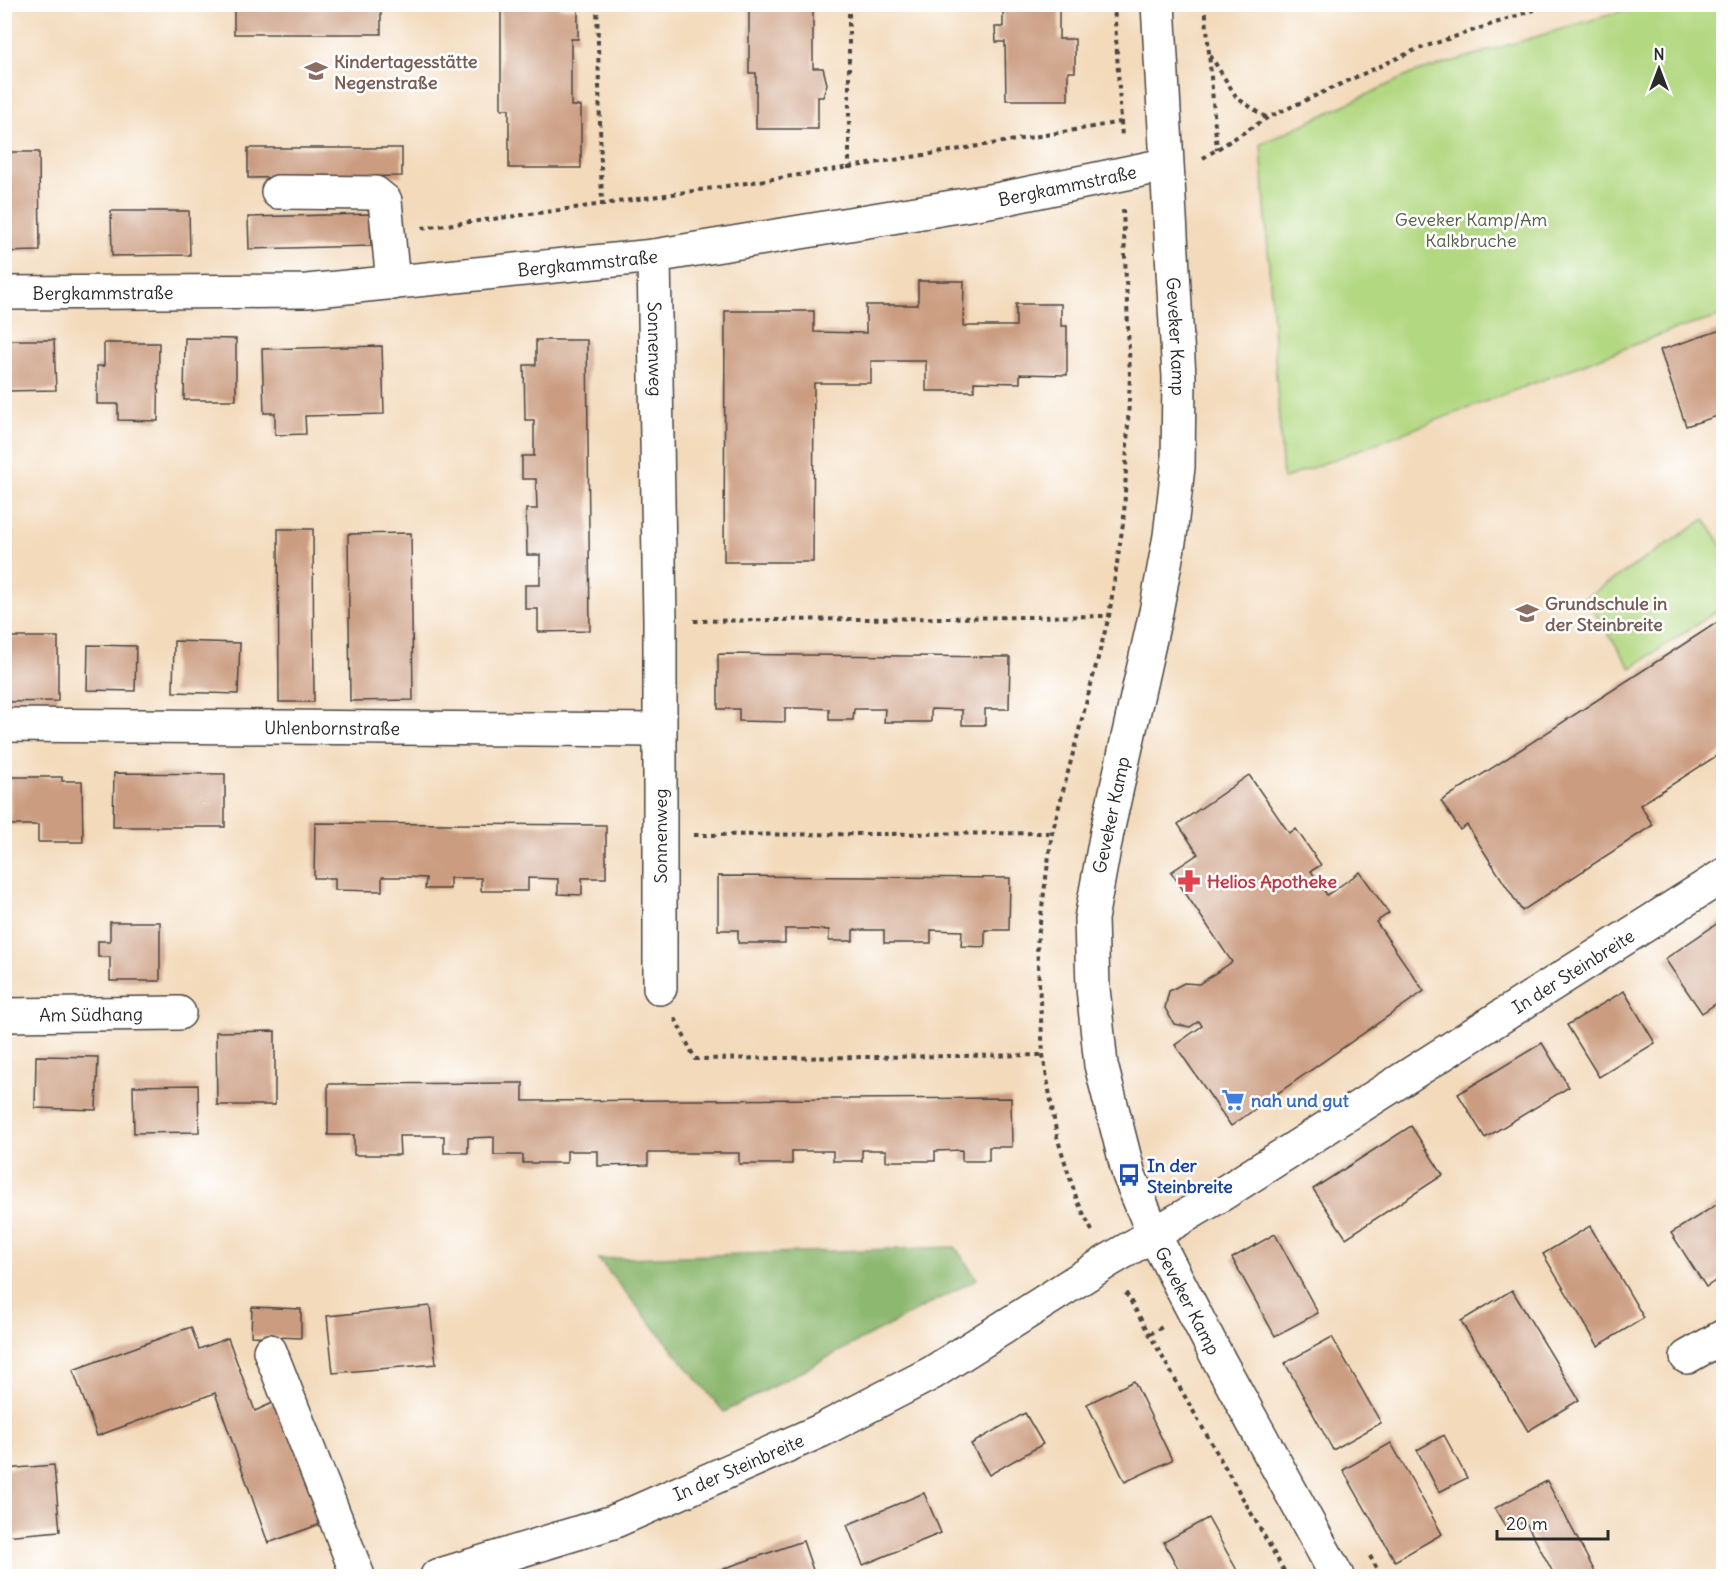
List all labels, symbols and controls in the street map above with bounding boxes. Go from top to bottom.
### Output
north arrow [1629,39,1689,99]
text: N [1653,44,1665,64]
place label: Kindertagesstätte Negenstraße [334,50,478,94]
school or university icon: Kindertagesstätte Negenstraße [303,58,329,84]
street label: Bergkammstraße [996,160,1138,211]
park label: Geveker Kamp/Am Kalkbruche [1395,208,1547,252]
street label: Bergkammstraße [516,244,659,281]
street label: Geveker Kamp [1162,276,1191,396]
street label: Bergkammstraße [32,280,174,304]
street label: Sonnenweg [643,301,668,397]
place label: Grundschule in der Steinbreite [1545,592,1668,636]
school or university icon: Grundschule in der Steinbreite [1514,600,1540,626]
street label: Uhlenbornstraße [264,715,400,740]
street label: Geveker Kamp [1087,754,1135,876]
street label: Sonnenweg [649,789,672,883]
pharmacy icon: Helios Apotheke [1176,868,1202,894]
place label: Helios Apotheke [1207,870,1337,893]
street label: In der Steinbreite [1508,924,1638,1018]
street label: Am Südhang [39,1002,143,1026]
supermarket icon: nah und gut [1220,1087,1246,1113]
place label: nah und gut [1251,1089,1350,1112]
place label: In der Steinbreite [1147,1154,1233,1198]
bus stop icon: In der Steinbreite [1116,1162,1142,1188]
street label: Geveker Kamp [1150,1242,1226,1359]
street label: In der Steinbreite [670,1428,807,1506]
scale bar [1497,1503,1608,1541]
text: 20 m [1506,1512,1548,1535]

